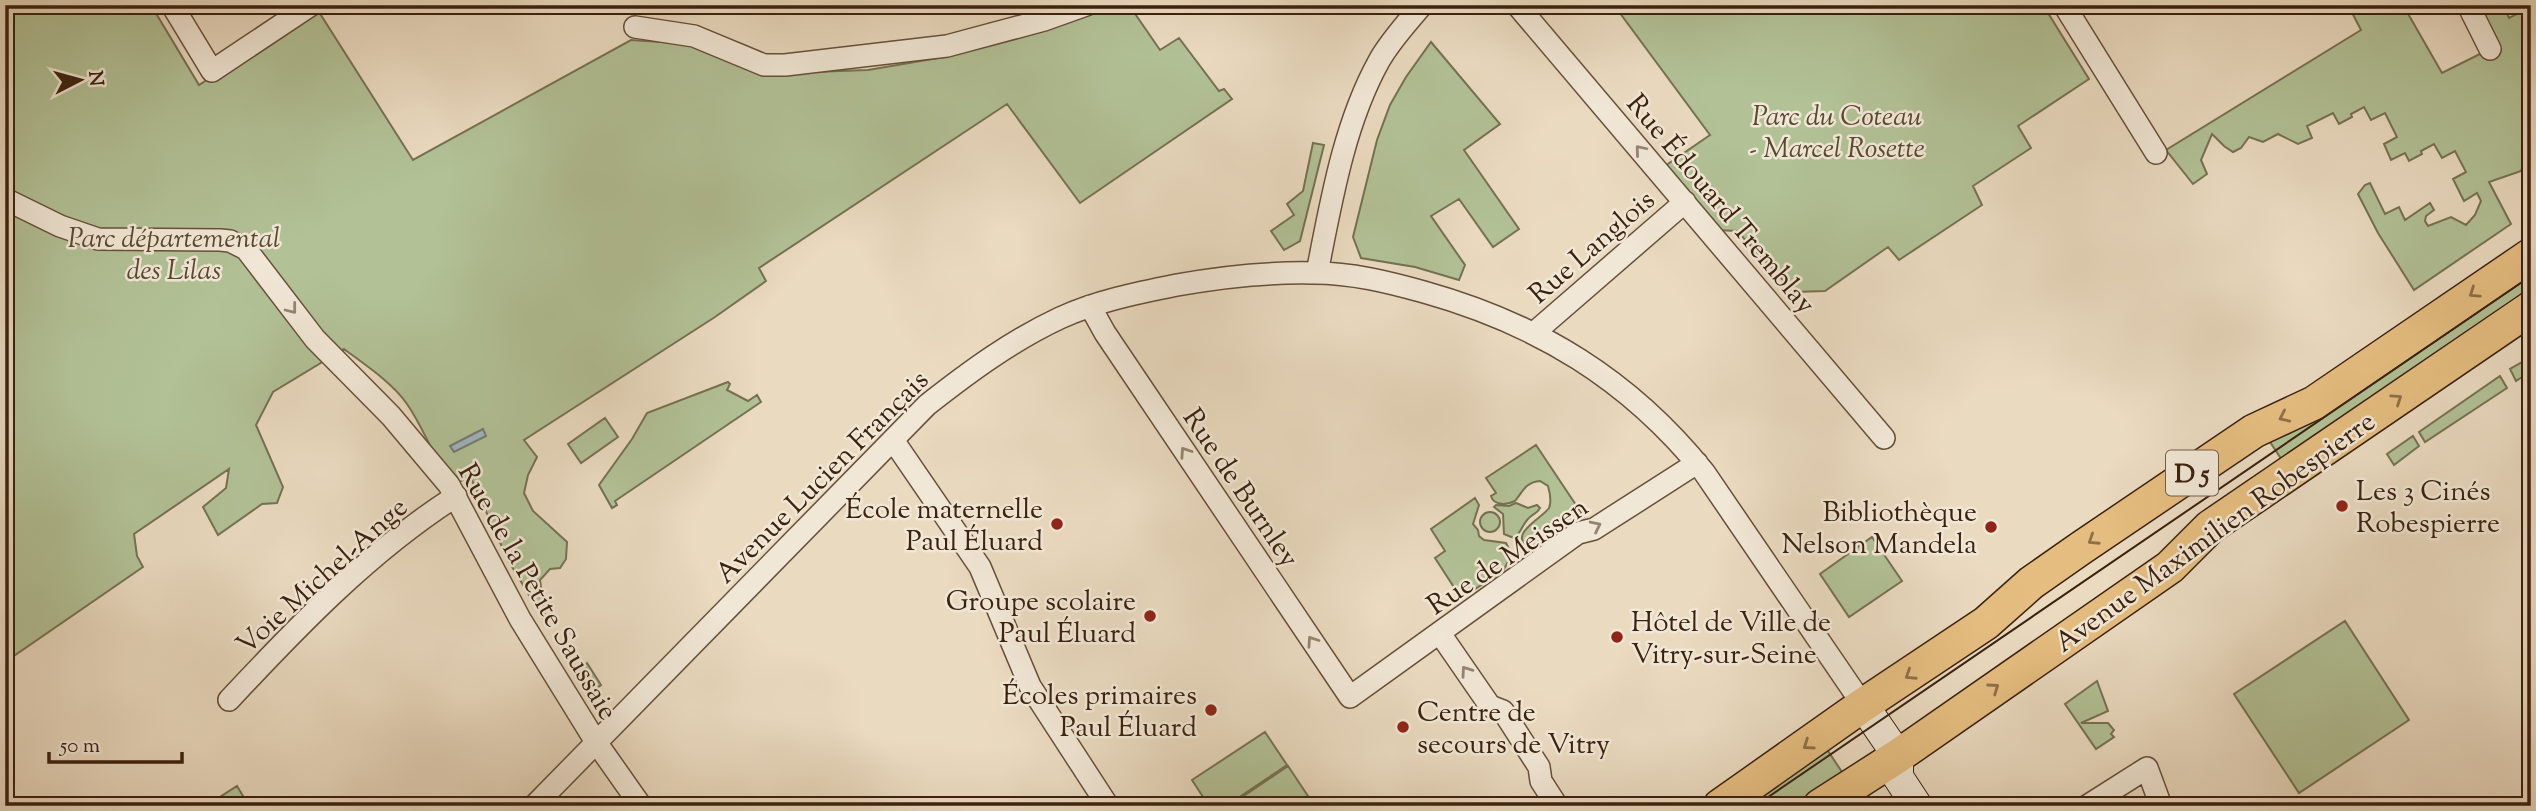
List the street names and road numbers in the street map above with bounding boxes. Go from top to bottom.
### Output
street label: Rue Édouard Tremblay [1616,86,1824,324]
street label: Rue Langlois [1521,182,1665,315]
street label: Avenue Lucien Français [707,362,939,594]
street label: Rue de Burnley [1172,401,1308,576]
street label: Avenue Maximilien Robespierre [2047,403,2384,664]
road number: D 5 [2166,450,2218,495]
street label: Rue de la Petite Saussaie [447,457,626,728]
street label: Voie Michel-Ange [228,489,418,665]
street label: Rue de Meissen [1420,489,1597,626]

